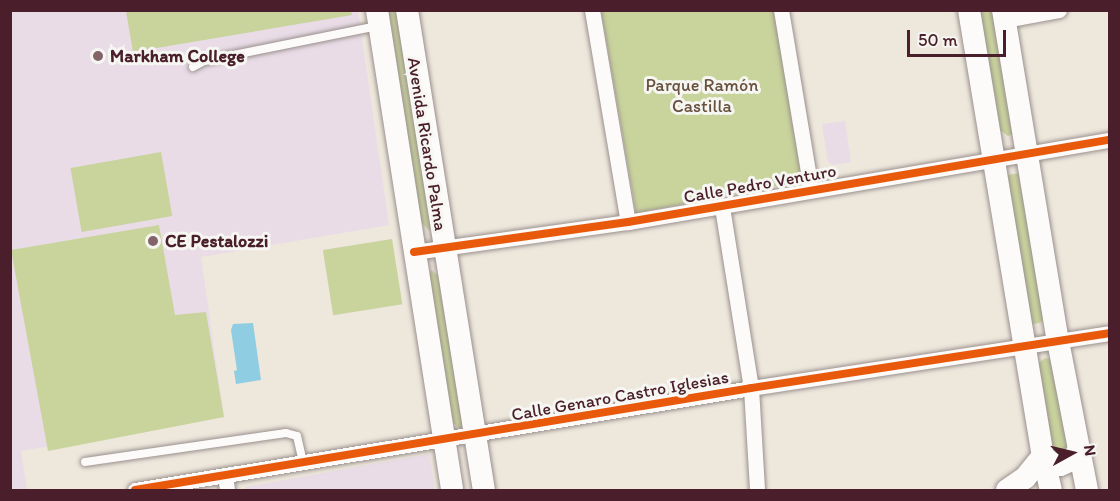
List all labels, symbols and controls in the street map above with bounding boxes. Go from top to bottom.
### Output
scale bar [910,18,1009,56]
text: 50 m [918,29,958,51]
place label: Markham College [110,45,245,67]
marker: Markham College [91,49,105,63]
street label: Avenida Ricardo Palma [403,56,451,232]
park label: Parque Ramón Castilla [646,75,758,118]
street label: Calle Pedro Venturo [683,160,837,208]
place label: CE Pestalozzi [165,230,268,252]
marker: CE Pestalozzi [146,234,160,248]
street label: Calle Genaro Castro Iglesias [510,366,730,426]
north arrow [1042,423,1102,483]
text: N [1080,444,1100,457]

